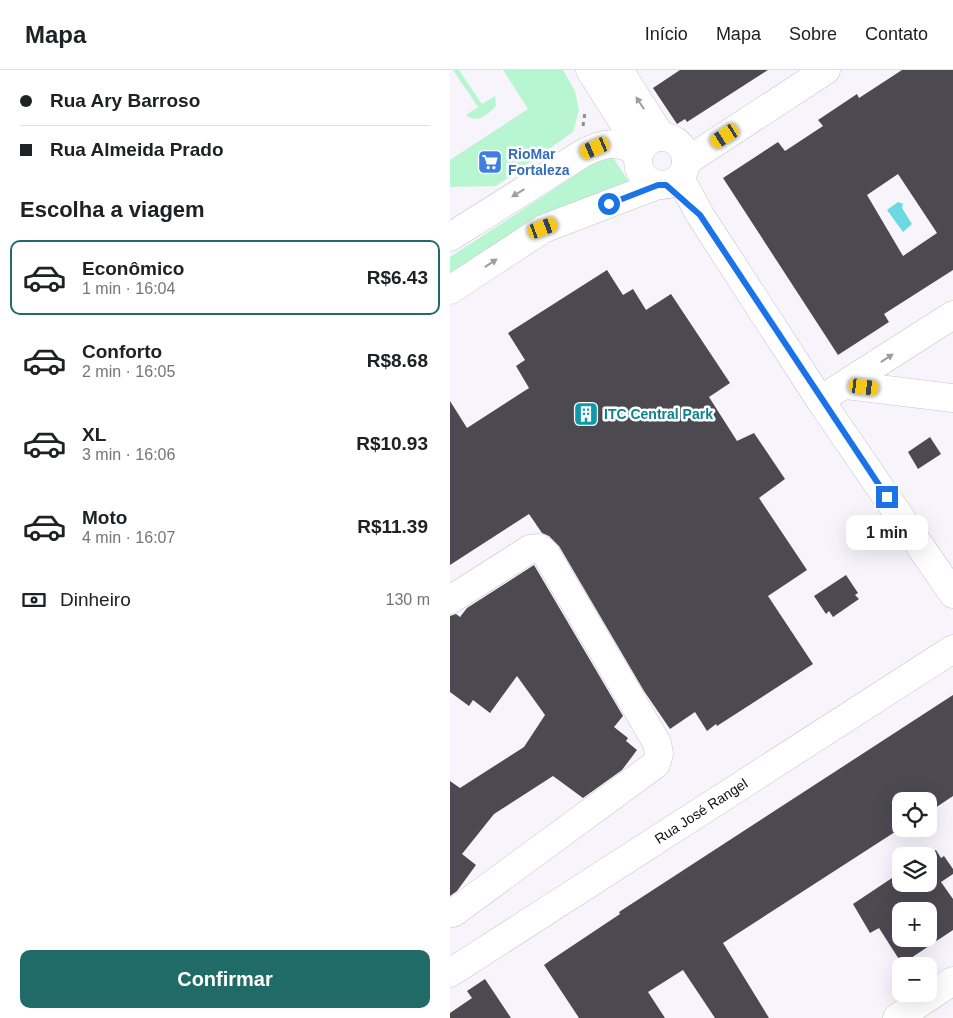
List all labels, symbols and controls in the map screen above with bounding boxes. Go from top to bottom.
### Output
text: Mapa [25,21,86,48]
text: Início [645,24,688,44]
text: Mapa [716,24,761,44]
text: Sobre [789,24,837,44]
text: Contato [865,24,928,44]
text: Rua Ary Barroso [50,90,200,111]
one-way arrow [636,96,645,110]
car [708,122,741,150]
car [578,135,611,161]
text: Rua Almeida Prado [50,139,224,160]
place label: RioMar Fortaleza [508,146,570,178]
supermarket icon: RioMar Fortaleza [477,149,503,175]
one-way arrow [511,188,524,197]
route start [598,193,620,215]
text: Escolha a viagem [20,197,205,222]
car [526,216,559,240]
icon: car [22,255,67,300]
text: Econômico [82,258,184,279]
one-way arrow [484,258,498,268]
text: R$6.43 [367,267,428,288]
text: 1 min · 16:04 [82,280,175,297]
icon: car [22,338,67,383]
text: Conforto [82,341,162,362]
text: R$8.68 [367,350,428,371]
one-way arrow [880,354,893,363]
text: 2 min · 16:05 [82,363,175,380]
car [848,378,879,396]
building icon: ITC Central Park [573,401,599,427]
place label: ITC Central Park [604,406,713,422]
icon: car [22,421,67,466]
text: XL [82,424,106,445]
text: R$10.93 [356,433,428,454]
text: 3 min · 16:06 [82,446,175,463]
route end [876,486,898,508]
icon: car [22,504,67,549]
text: Moto [82,507,127,528]
callout: 1 min [846,514,928,550]
text: R$11.39 [357,516,428,537]
text: 1 min [866,524,908,541]
text: 4 min · 16:07 [82,529,175,546]
icon: cash [20,586,48,614]
text: Dinheiro [60,589,131,610]
text: 130 m [386,591,430,608]
street label: Rua José Rangel [652,775,750,847]
map controls [892,792,937,1002]
button: locate [892,792,937,837]
button: layers [892,847,937,892]
button: + [892,902,937,947]
button: Confirmar [20,950,430,1008]
button: − [892,957,937,1002]

